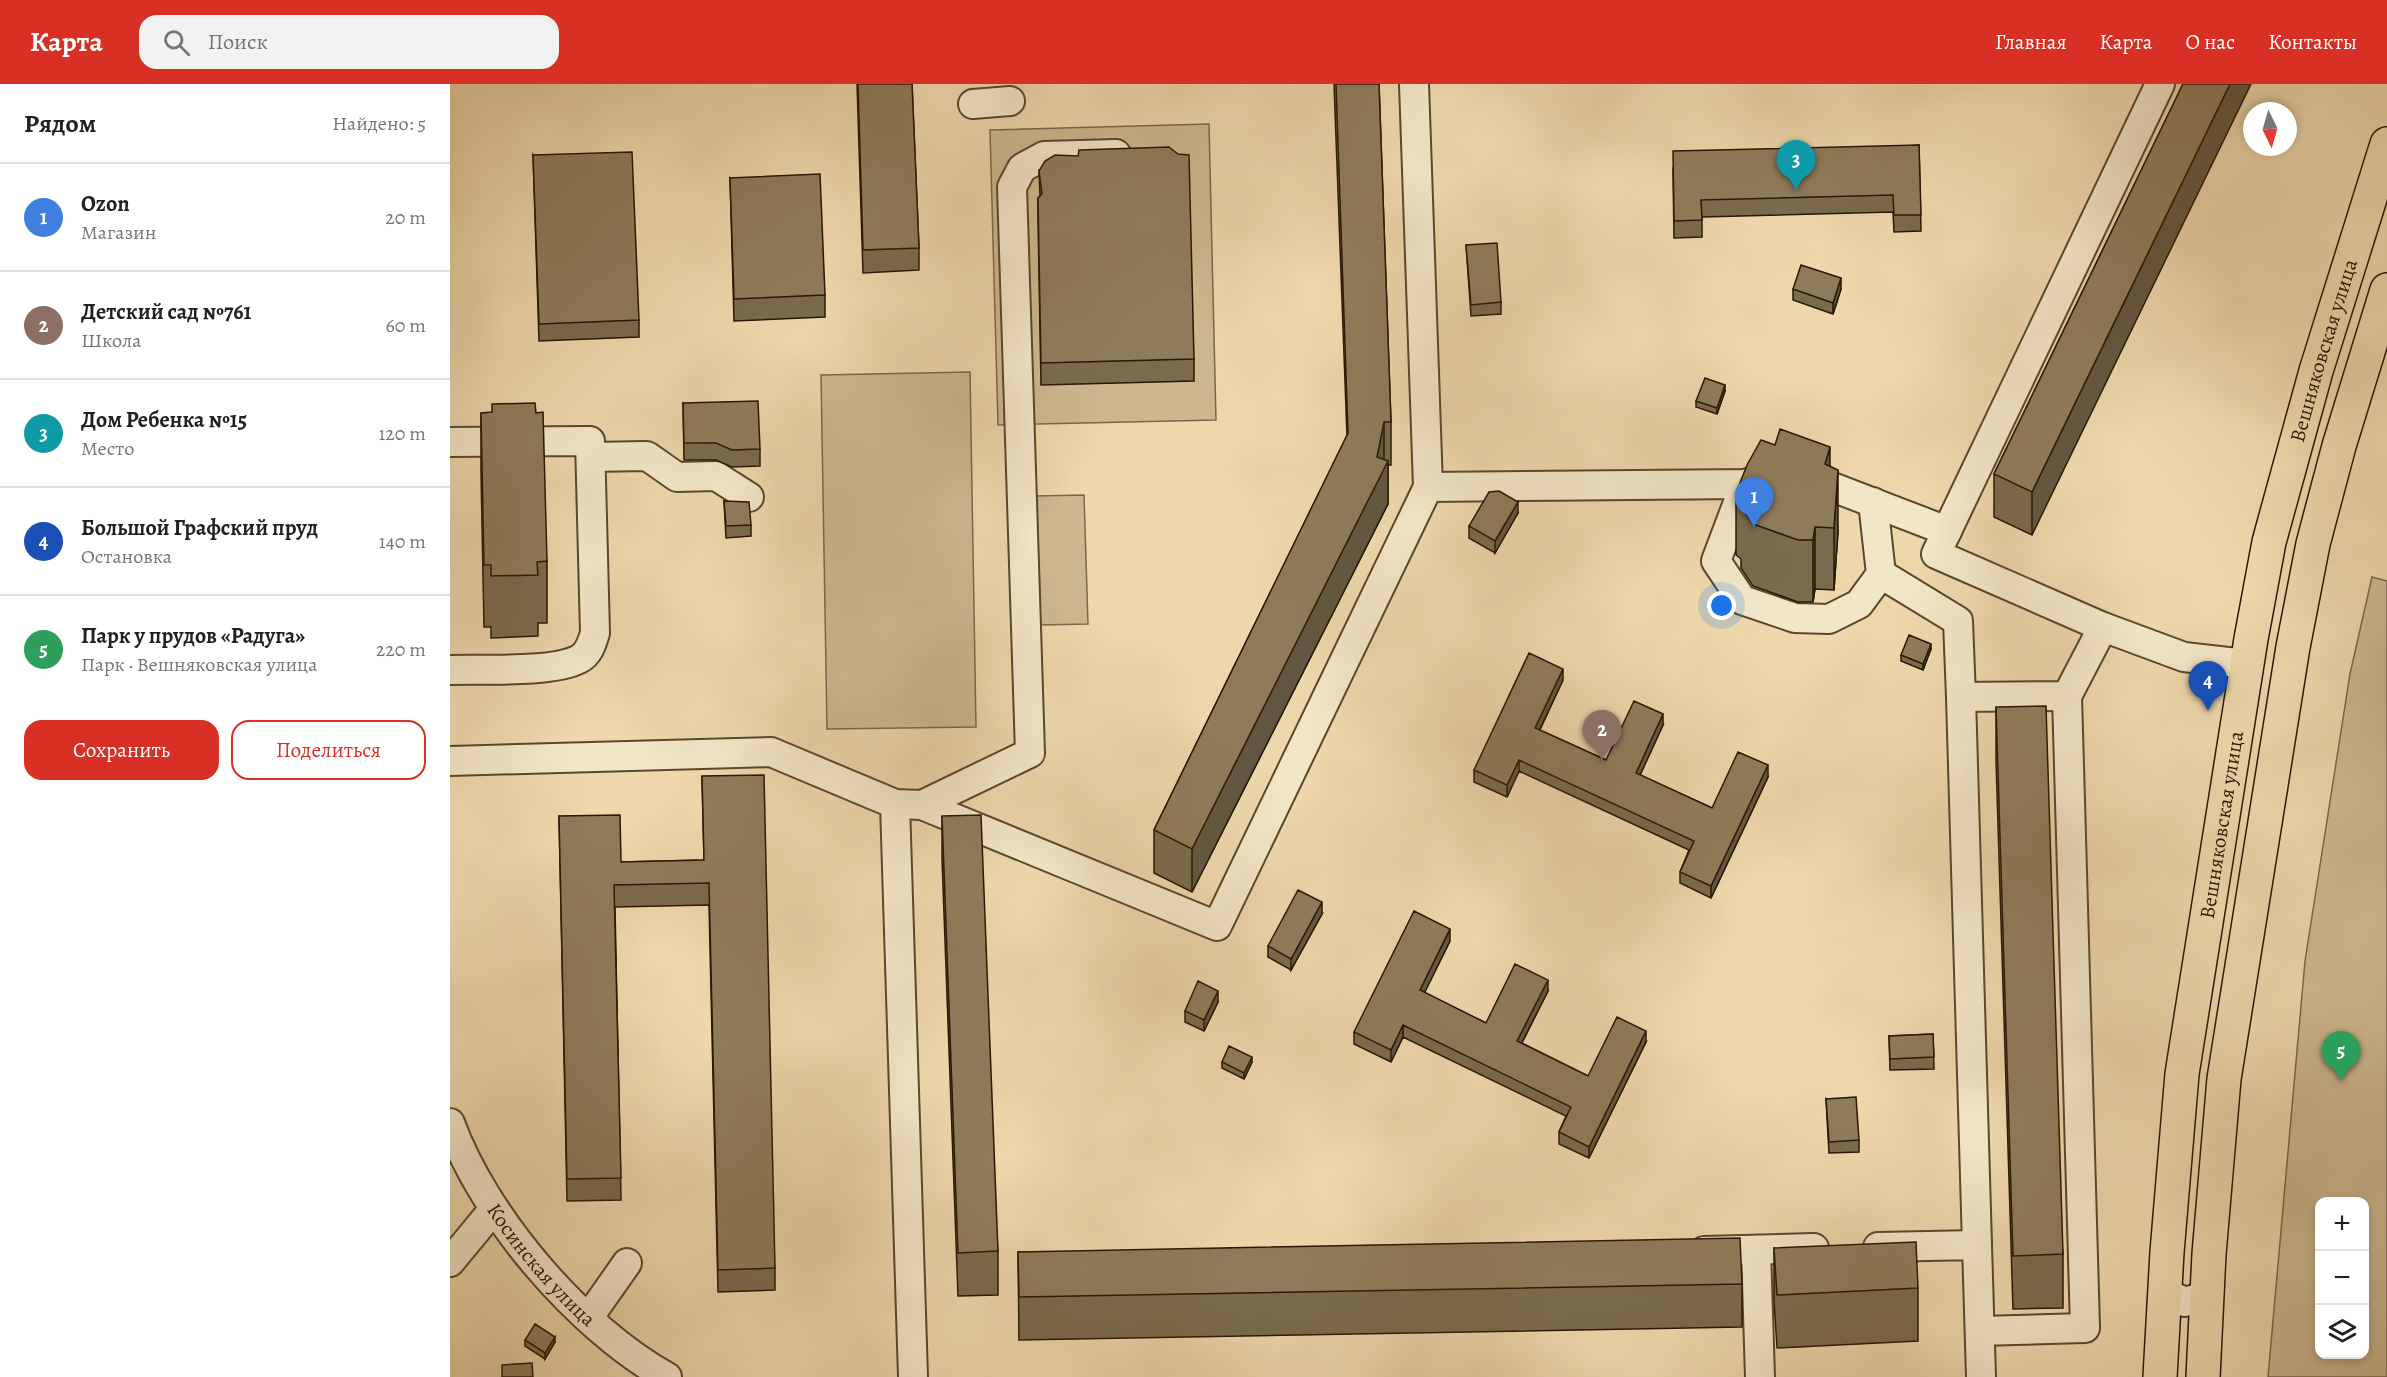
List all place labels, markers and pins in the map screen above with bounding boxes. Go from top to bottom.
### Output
pin: 3 [1776,141,1816,190]
pin: 1 [1734,478,1774,527]
pin: 4 [2188,662,2228,711]
pin: 2 [1582,710,1622,760]
pin: 5 [2322,1032,2360,1081]

